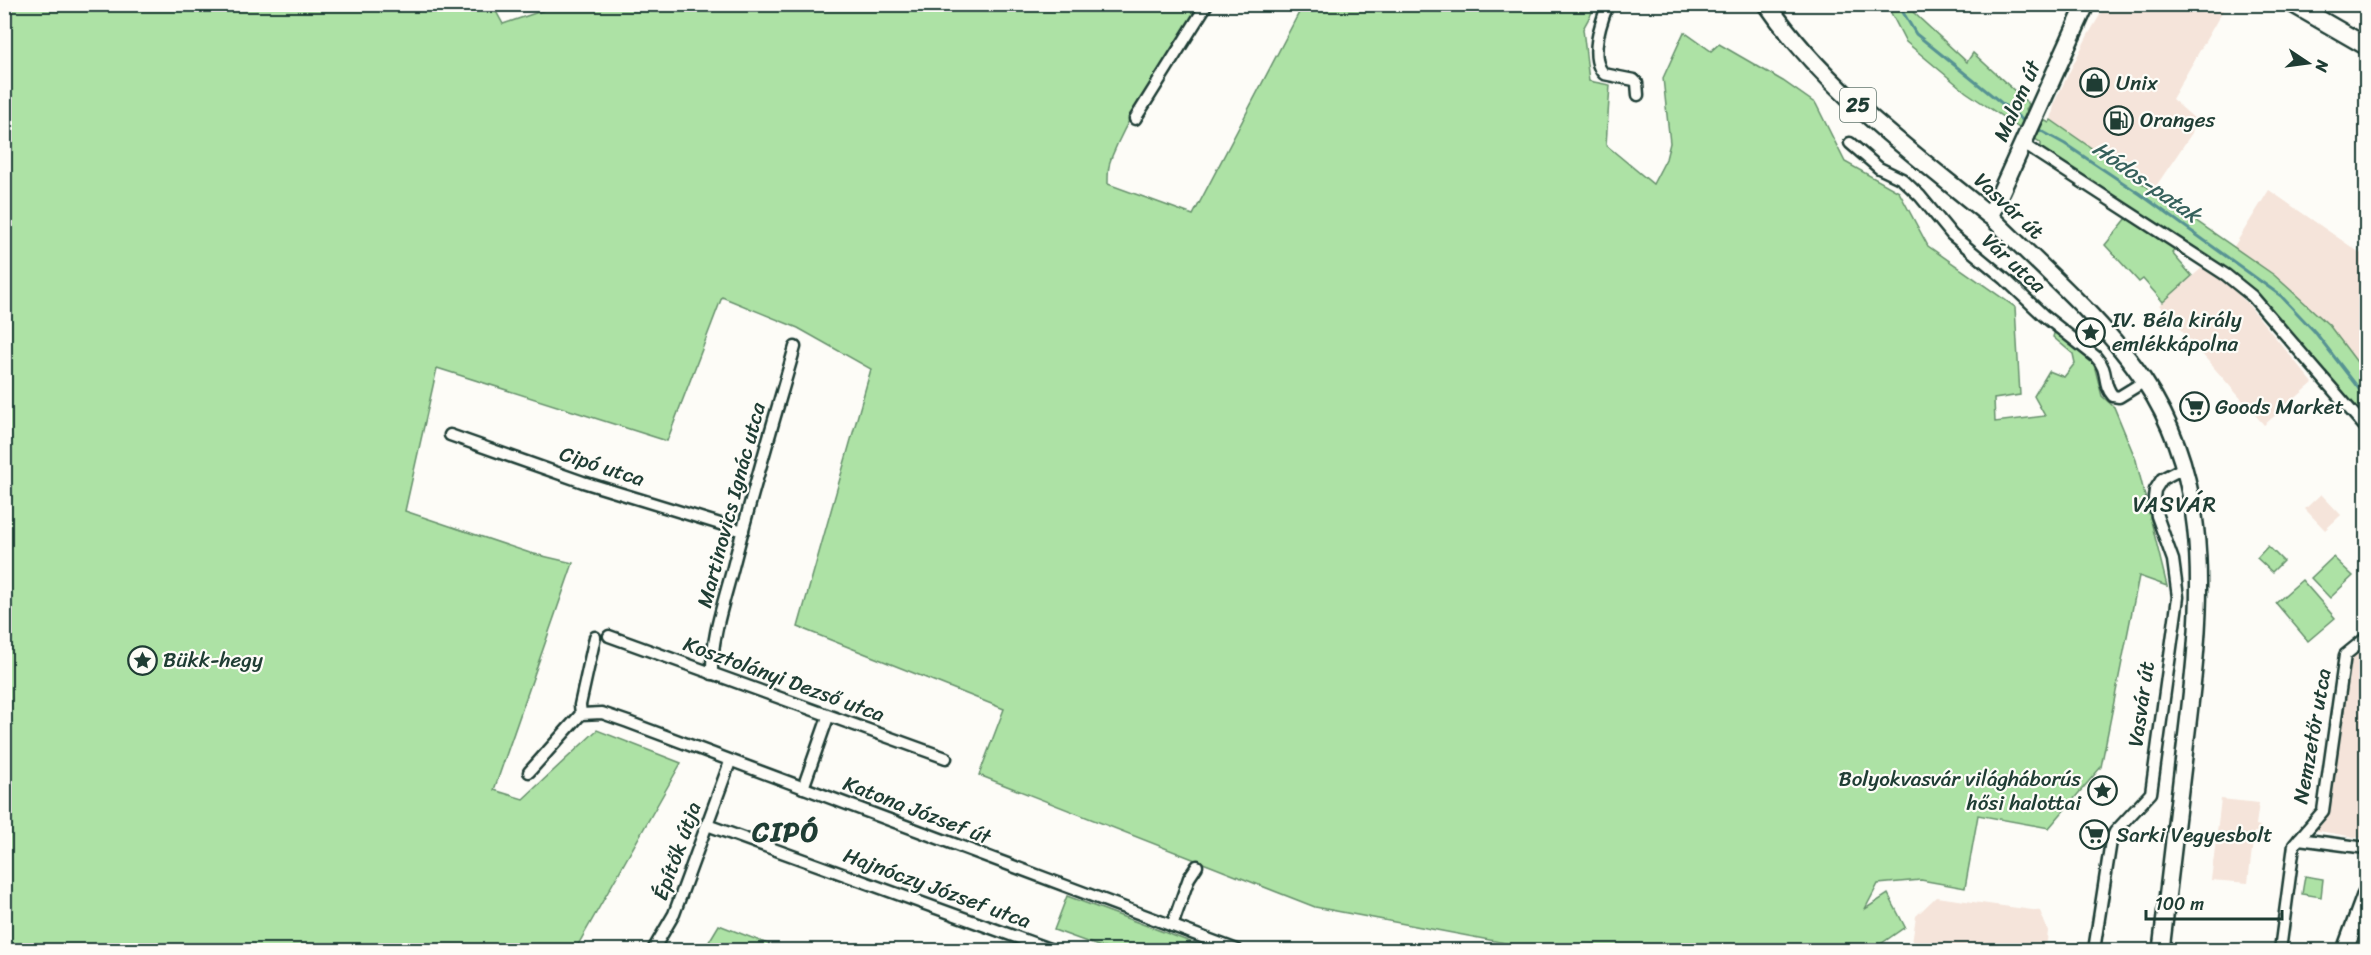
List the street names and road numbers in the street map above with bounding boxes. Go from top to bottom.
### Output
street label: Malom út [1982,53,2052,148]
road number: 25 [1840,88,1876,122]
street label: Vasvár út [1965,163,2053,249]
street label: Vár utca [1973,223,2056,303]
street label: Martinovics Ignác utca [685,398,777,612]
street label: Cipó utca [554,434,650,498]
street label: Kosztolányi Dezső utca [678,625,890,733]
street label: Vasvár út [2116,659,2166,749]
street label: Nemzetőr utca [2281,665,2343,807]
street label: Katona József út [838,764,998,856]
street label: Építők útja [642,796,713,906]
street label: Hajnóczy József utca [838,836,1037,940]

